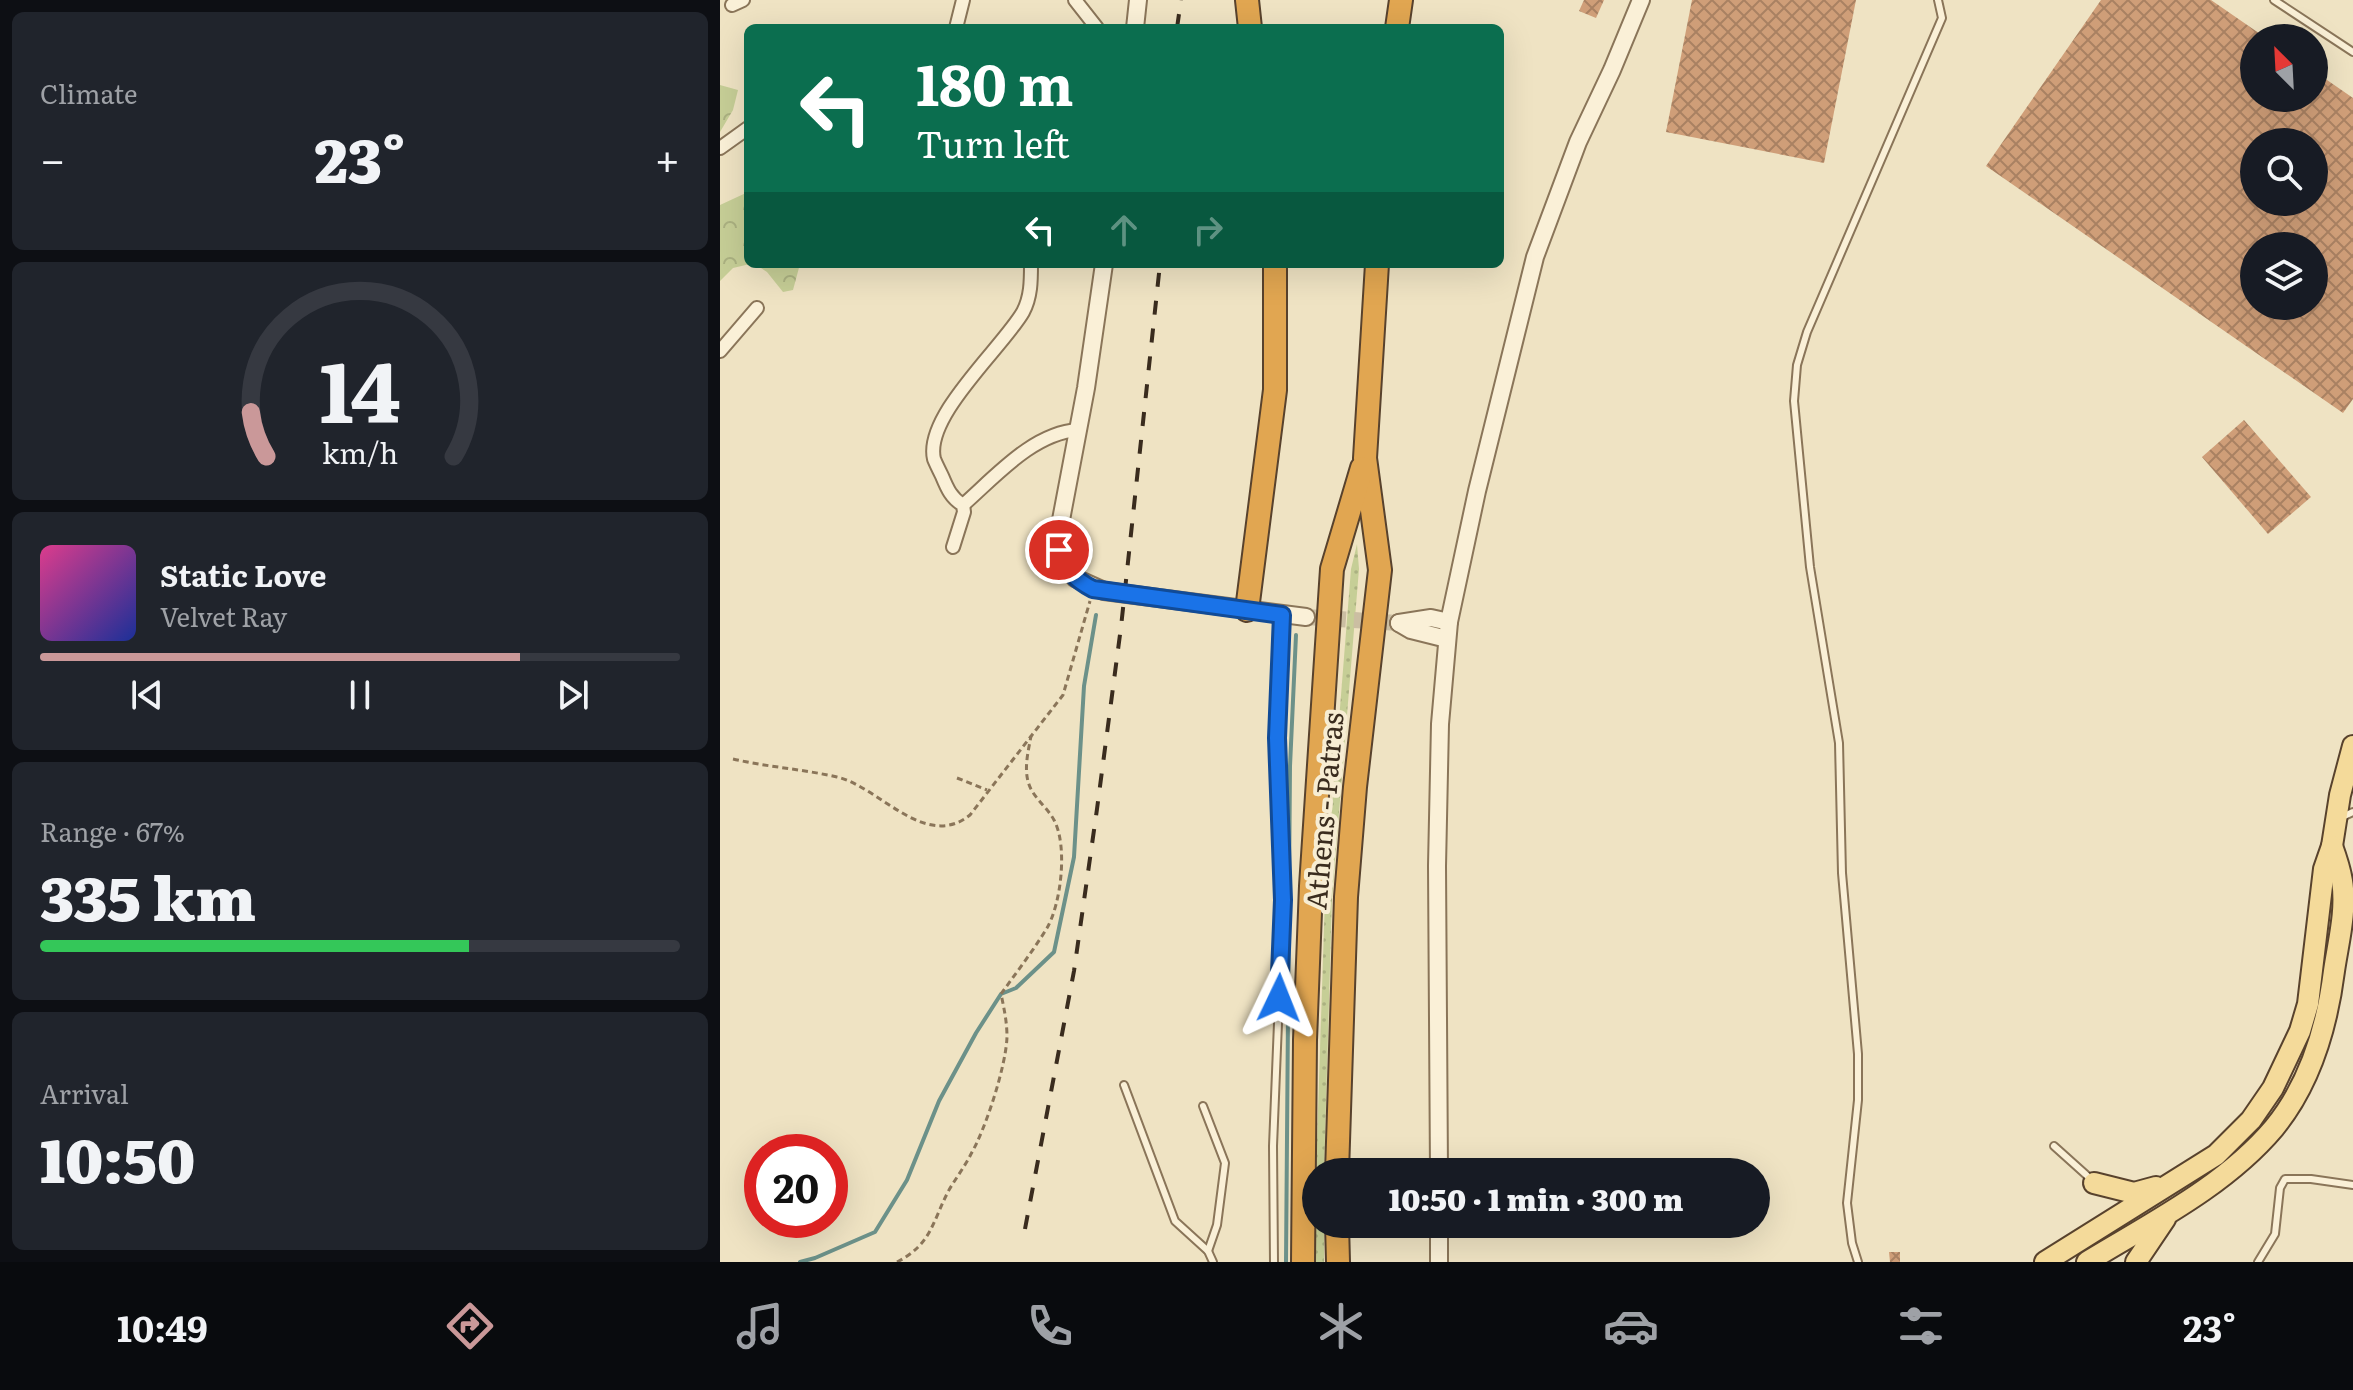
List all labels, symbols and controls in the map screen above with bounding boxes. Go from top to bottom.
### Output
north arrow [2240,24,2328,112]
map controls [2240,24,2328,320]
text: 180 m [916,40,1074,123]
icon: left [784,56,888,160]
text: Climate [40,73,138,112]
text: 23° [314,112,406,201]
text: Turn left [916,116,1070,169]
text: − [40,124,66,190]
text: + [654,124,680,190]
button: search [2240,128,2328,216]
icon: left [1018,208,1062,252]
icon: ahead [1102,208,1146,252]
icon: right [1186,208,1230,252]
button: layers [2240,232,2328,320]
text: 14 [319,325,401,449]
text: km/h [322,430,398,473]
pin [1025,516,1093,584]
icon: arrive [1037,528,1081,572]
text: Static Love [160,552,327,596]
text: Velvet Ray [160,596,287,635]
icon: previous [125,673,169,717]
icon: pause [338,673,382,717]
icon: next [551,673,595,717]
street label: Athens - Patras [1293,710,1353,911]
text: Range · 67% [40,811,185,850]
text: 335 km [40,850,256,939]
position arrow [1237,956,1321,1040]
text: Arrival [40,1073,129,1112]
text: 10:50 [40,1112,195,1201]
speed limit sign: 20 [744,1134,848,1238]
text: 10:50 · 1 min · 300 m [1389,1176,1683,1220]
icon: directions [442,1298,498,1354]
icon: music [732,1298,788,1354]
icon: phone [1022,1298,1078,1354]
icon: climate [1313,1298,1369,1354]
icon: car [1603,1298,1659,1354]
icon: filters [1893,1298,1949,1354]
text: 10:49 [117,1300,208,1353]
text: 23° [2183,1300,2236,1353]

